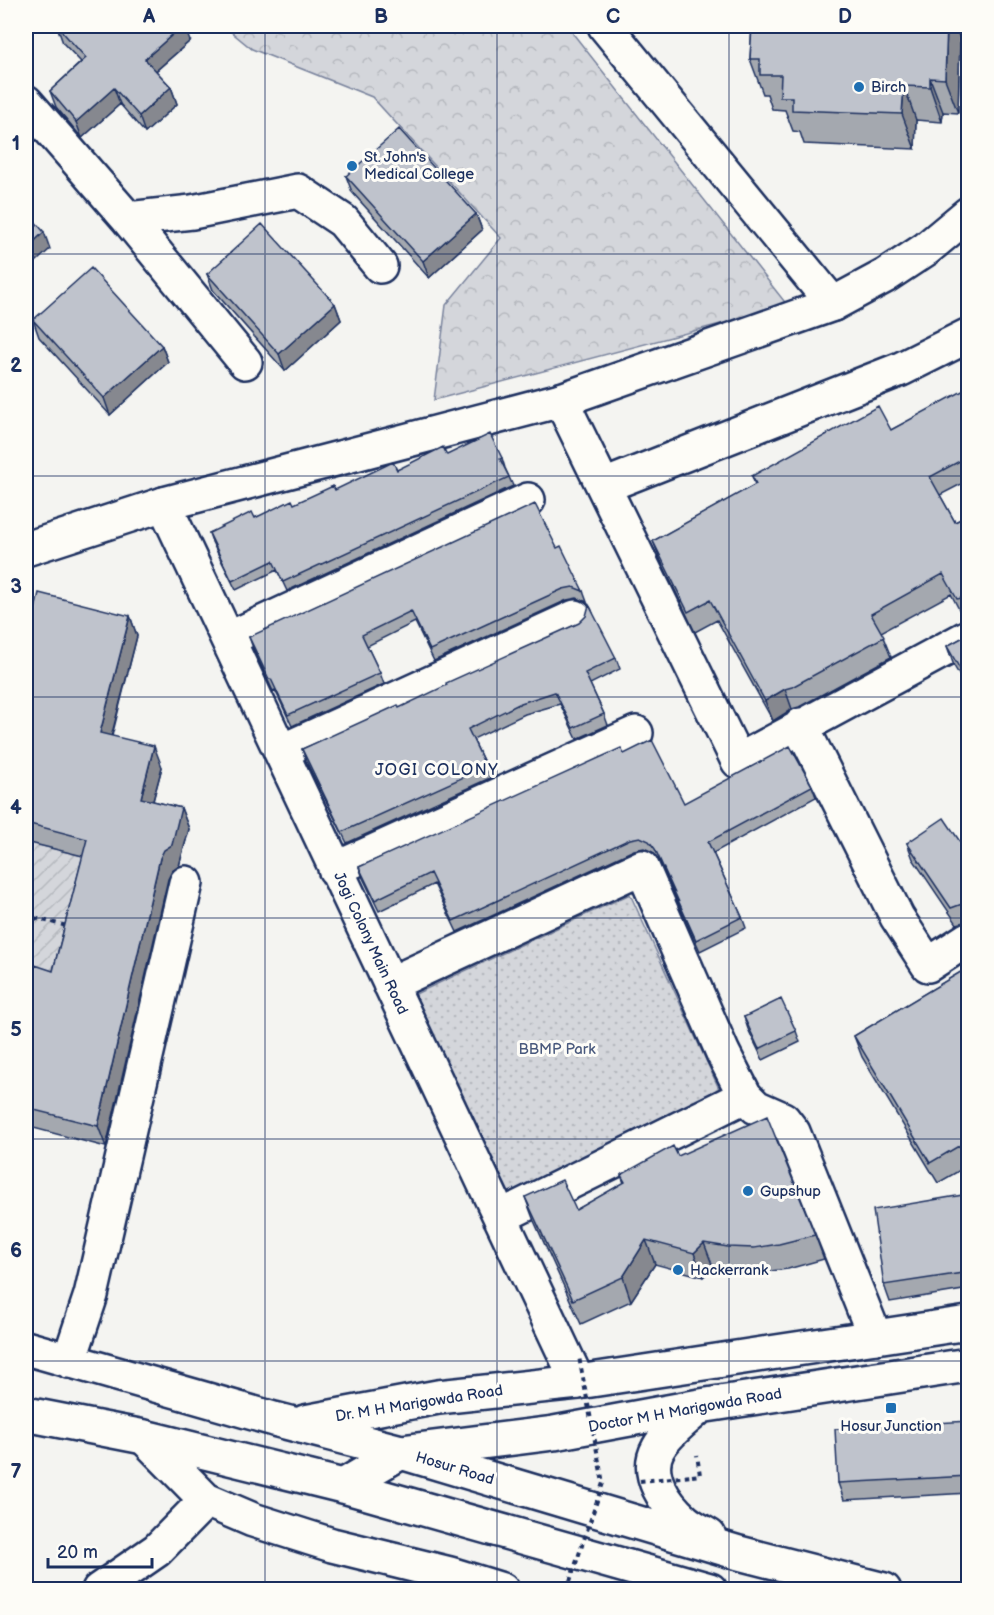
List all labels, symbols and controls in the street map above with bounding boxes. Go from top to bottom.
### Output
text: A [142,5,156,29]
text: B [374,5,388,29]
text: C [606,5,620,29]
text: D [838,5,852,29]
place label: Birch [871,78,906,97]
marker: Birch [852,80,866,94]
text: 1 [12,132,20,156]
place label: St. John's Medical College [364,148,474,184]
marker: St. John's Medical College [345,159,359,173]
text: 2 [10,354,22,378]
text: 3 [10,575,22,599]
district label: JOGI COLONY [375,761,499,780]
text: 4 [10,796,22,820]
street label: Jogi Colony Main Road [329,869,412,1018]
text: 5 [10,1018,22,1042]
park label: BBMP Park [518,1040,596,1059]
place label: Gupshup [760,1182,821,1201]
marker: Gupshup [741,1184,755,1198]
text: 6 [10,1239,22,1263]
place label: Hackerrank [690,1261,769,1280]
marker: Hackerrank [671,1263,685,1277]
street label: Dr. M H Marigowda Road [334,1381,504,1426]
street label: Doctor M H Marigowda Road [587,1384,783,1437]
marker: Hosur Junction [884,1401,898,1415]
place label: Hosur Junction [840,1417,942,1436]
street label: Hosur Road [413,1448,496,1489]
text: 7 [10,1460,22,1484]
scale bar [48,1531,152,1569]
text: 20 m [57,1542,98,1563]

